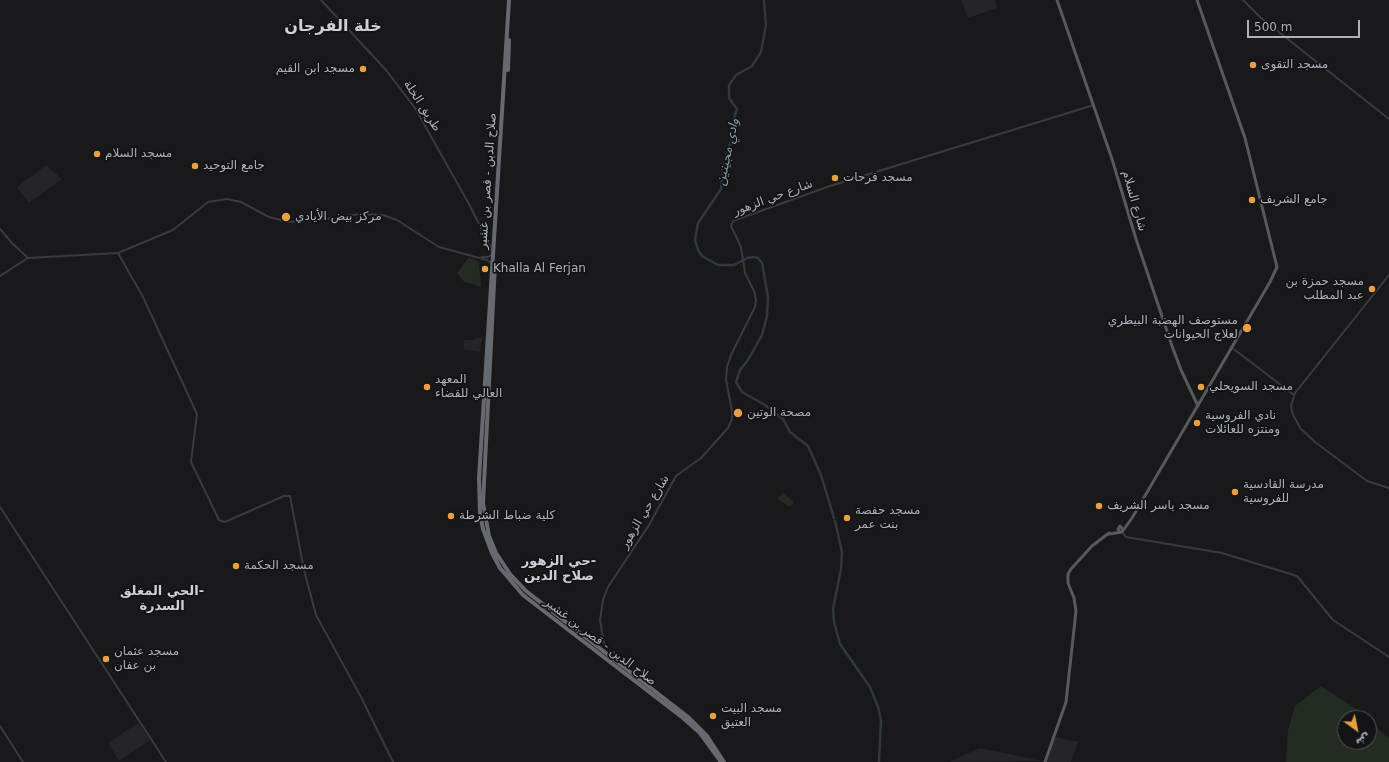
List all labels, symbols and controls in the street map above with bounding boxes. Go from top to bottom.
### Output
scale bar [1249,12,1362,38]
district label: خلة الفرجان [284,17,382,37]
text: 500 m [1254,20,1292,34]
place label: مسجد التقوى [1261,58,1328,72]
marker: مسجد التقوى [1248,60,1258,70]
place label: مسجد ابن القيم [276,62,355,76]
marker: مسجد ابن القيم [358,64,368,74]
street label: طريق الخلة [400,78,444,134]
street label: صلاح الدين - قصر بن غشير [476,112,500,250]
water label: وادي مجينين [713,117,743,187]
place label: مسجد السلام [105,147,172,161]
marker: مسجد السلام [92,149,102,159]
place label: جامع التوحيد [203,159,265,173]
marker: جامع التوحيد [190,161,200,171]
street label: شارع السلام [1118,169,1150,233]
place label: مسجد فرحات [843,171,913,185]
marker: مسجد فرحات [830,173,840,183]
street label: شارع حي الزهور [731,177,815,219]
place label: جامع الشريف [1260,193,1328,207]
marker: جامع الشريف [1247,195,1257,205]
place label: مركز بيض الأيادي [295,210,382,224]
marker: مركز بيض الأيادي [280,211,292,223]
place label: Khalla Al Ferjan [493,262,586,276]
marker: Khalla Al Ferjan [480,264,490,274]
place label: مسجد حمزة بن عبد المطلب [1285,275,1364,303]
marker: مسجد حمزة بن عبد المطلب [1367,284,1377,294]
place label: مستوصف الهضبة البيطري لعلاج الحيوانات [1108,314,1238,342]
marker: مستوصف الهضبة البيطري لعلاج الحيوانات [1241,322,1253,334]
place label: المعهد العالي للقضاء [435,373,502,401]
place label: مسجد السويحلي [1209,380,1293,394]
marker: المعهد العالي للقضاء [422,382,432,392]
marker: مسجد السويحلي [1196,382,1206,392]
place label: مصحة الوتين [747,406,811,420]
marker: مصحة الوتين [732,407,744,419]
place label: نادي الفروسية ومنتزه للعائلات [1205,409,1280,437]
marker: نادي الفروسية ومنتزه للعائلات [1192,418,1202,428]
street label: شارع حي الزهور [617,472,673,552]
place label: مدرسة القادسية للفروسية [1243,478,1324,506]
marker: مدرسة القادسية للفروسية [1230,487,1240,497]
place label: مسجد ياسر الشريف [1107,499,1210,513]
marker: مسجد ياسر الشريف [1094,501,1104,511]
place label: مسجد حفصة بنت عمر [855,504,920,532]
place label: كلية ضباط الشرطة [459,509,555,523]
marker: كلية ضباط الشرطة [446,511,456,521]
marker: مسجد حفصة بنت عمر [842,513,852,523]
district label: حي الزهور- صلاح الدين [522,554,596,585]
place label: مسجد الحكمة [244,559,314,573]
marker: مسجد الحكمة [231,561,241,571]
district label: الحي المغلق- السدرة [120,584,204,615]
street label: صلاح الدين - قصر بن غشير [541,595,659,689]
place label: مسجد عثمان بن عفان [114,645,179,673]
marker: مسجد عثمان بن عفان [101,654,111,664]
place label: مسجد البيت العتيق [721,702,782,730]
north arrow [1337,710,1377,750]
marker: مسجد البيت العتيق [708,711,718,721]
text: ش [1353,730,1373,749]

